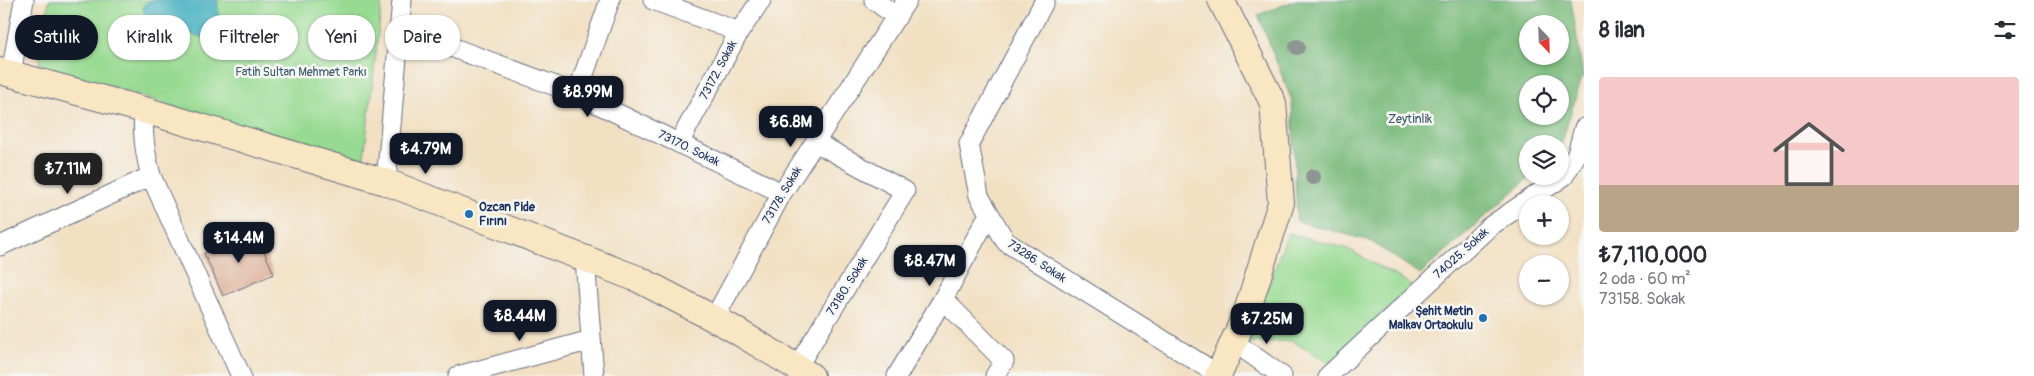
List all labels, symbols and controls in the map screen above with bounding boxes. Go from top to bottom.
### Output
chip: Satılık [15,15,98,60]
chip: Kiralık [108,15,190,60]
chip: Filtreler [200,15,298,60]
chip: Yeni [308,15,375,60]
chip: Daire [385,15,460,60]
north arrow [1519,15,1569,65]
map controls [1519,15,1569,305]
icon: filters [1991,16,2019,44]
text: 8 ilan [1599,17,1645,44]
street label: 73172. Sokak [697,38,740,102]
park label: Fatih Sultan Mehmet Parkı [235,65,367,80]
button: locate [1519,75,1569,125]
pin: ₺8.99M [547,76,629,118]
text: ₺8.99M [563,82,613,102]
pin: ₺6.8M [756,106,826,148]
icon: home [1764,109,1854,199]
text: ₺6.8M [770,112,812,132]
park label: Zeytinlik [1388,112,1432,127]
street label: 73170. Sokak [656,127,722,170]
pin: ₺4.79M [385,132,467,175]
button: layers [1519,135,1569,185]
text: ₺4.79M [401,139,451,159]
pin: ₺7.11M [27,152,109,195]
text: ₺7.11M [45,159,91,179]
street label: 73178. Sokak [759,164,805,227]
button: + [1519,195,1569,245]
place label: Ozcan Pide Fırını [479,200,536,229]
marker: Ozcan Pide Fırını [463,208,475,220]
pin: ₺14.4M [198,222,280,264]
street label: 74025. Sokak [1431,225,1492,282]
text: ₺14.4M [214,228,264,248]
street label: 73286. Sokak [1005,237,1069,286]
text: ₺7,110,000 [1599,242,1707,269]
pin: ₺8.47M [889,244,971,287]
text: ₺8.47M [905,251,955,271]
street label: 73180. Sokak [824,254,871,318]
button: − [1519,255,1569,305]
text: 2 oda · 60 m² [1599,269,1691,289]
text: 73158. Sokak [1599,289,1685,309]
pin: ₺8.44M [479,300,561,342]
pin: ₺7.25M [1226,302,1308,345]
place label: Şehit Metin Malkav Ortaokulu [1389,304,1473,333]
text: ₺8.44M [494,306,546,326]
text: ₺7.25M [1242,309,1292,329]
marker: Şehit Metin Malkav Ortaokulu [1477,312,1489,324]

